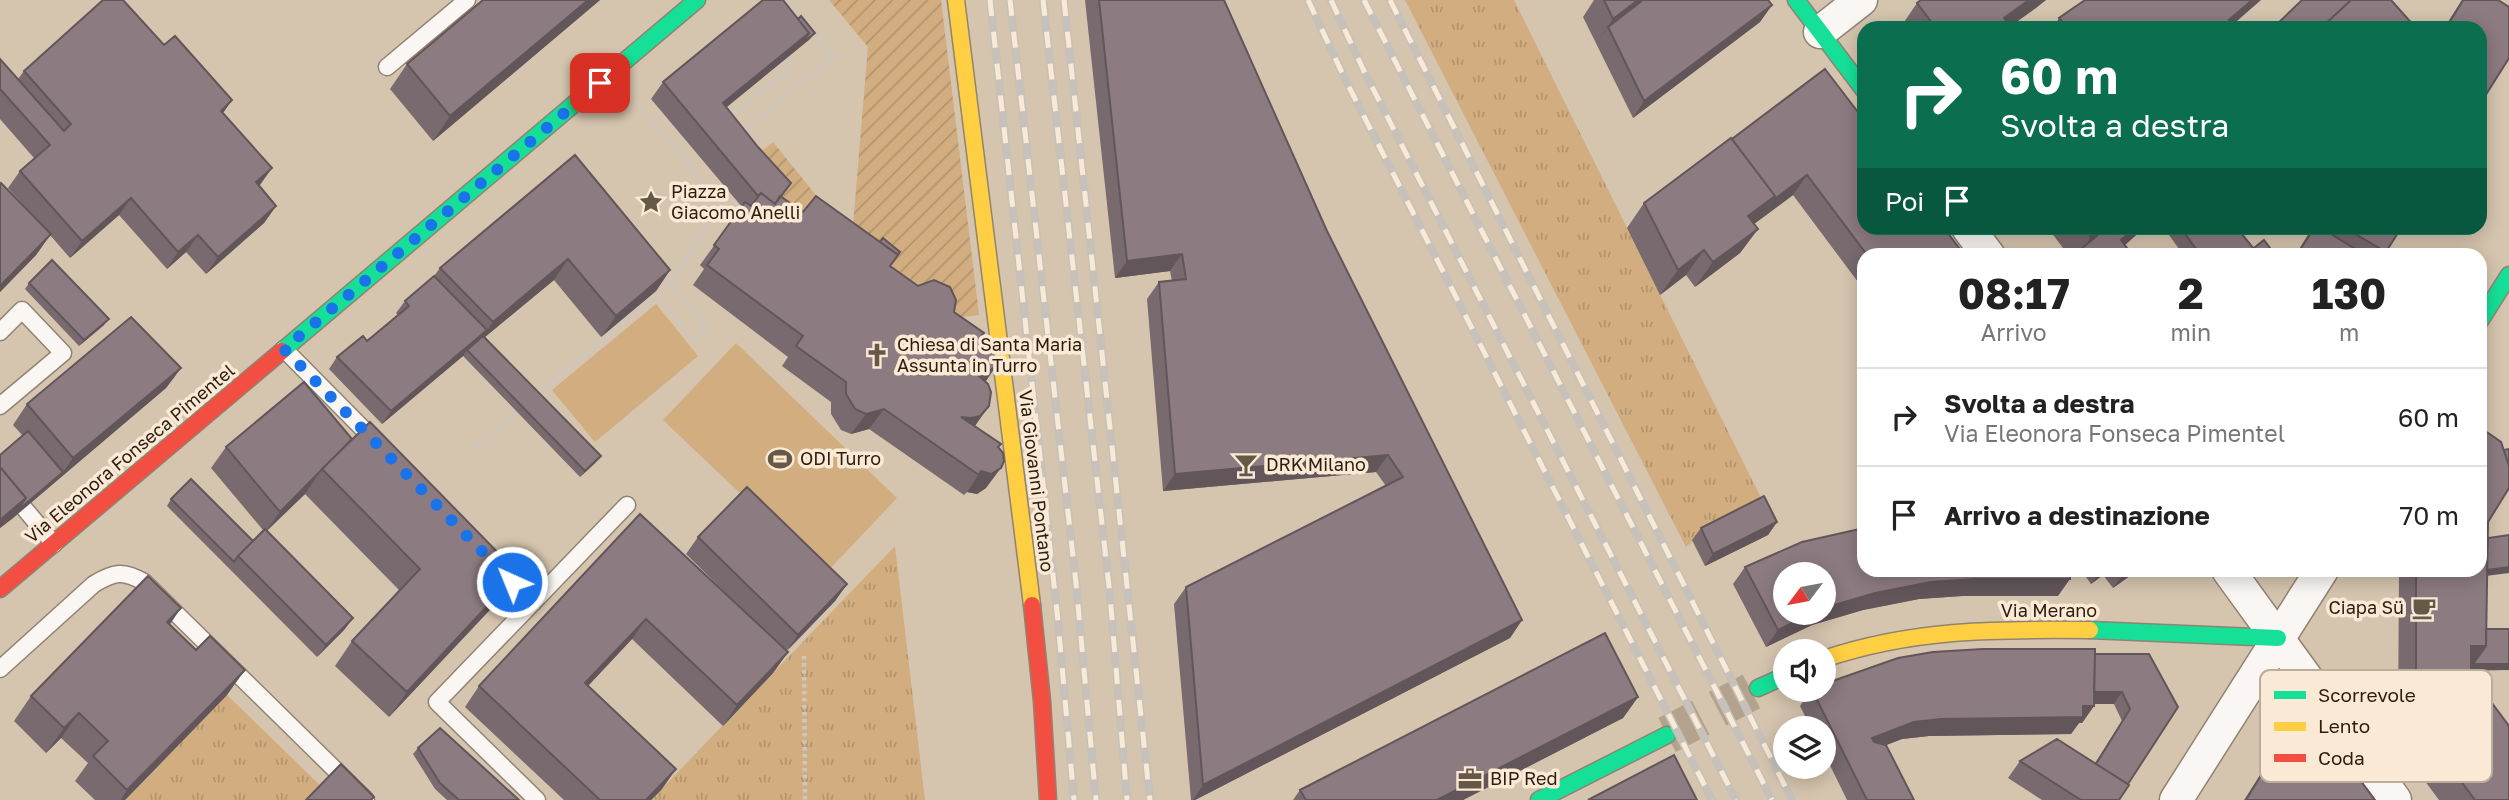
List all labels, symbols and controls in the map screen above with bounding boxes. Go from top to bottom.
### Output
text: 60 m [2000,46,2118,105]
icon: right [1885,49,1976,140]
pin [570,53,630,113]
icon: arrive [581,64,619,102]
text: Svolta a destra [2000,106,2229,144]
place label: Piazza Giacomo Anelli [671,180,800,223]
icon: arrive [1938,182,1976,220]
text: Poi [1885,186,1924,217]
place icon: Piazza Giacomo Anelli [637,188,665,216]
text: 08:17 [1958,268,2070,318]
text: 2 [2178,268,2204,318]
text: 130 [2312,268,2386,318]
text: Arrivo [1981,318,2047,346]
text: min [2170,318,2211,346]
text: m [2339,318,2359,346]
place label: Chiesa di Santa Maria Assunta in Turro [897,333,1082,376]
church icon: Chiesa di Santa Maria Assunta in Turro [863,341,891,369]
street label: Via Eleonora Fonseca Pimentel [20,359,239,547]
text: Svolta a destra [1944,388,2135,419]
street label: Via Giovanni Pontano [1015,389,1059,573]
icon: right [1885,398,1923,436]
text: 60 m [2398,402,2459,433]
text: Via Eleonora Fonseca Pimentel [1944,419,2285,447]
sports icon: ODI Turro [766,445,794,473]
place label: ODI Turro [800,447,881,469]
bar icon: DRK Milano [1232,451,1260,479]
place label: DRK Milano [1266,453,1366,475]
icon: arrive [1885,496,1923,534]
text: Arrivo a destinazione [1944,500,2210,531]
text: 70 m [2400,500,2459,531]
position arrow [475,545,549,619]
north arrow [1773,562,1836,625]
map controls [1773,562,1836,779]
cafe icon: Ciapa Sü [2410,594,2438,622]
place label: Ciapa Sü [2329,596,2404,618]
street label: Via Merano [2001,599,2097,621]
button: sound [1773,639,1836,702]
legend [2260,670,2492,782]
text: Scorrevole [2318,683,2416,706]
text: Lento [2318,714,2370,737]
button: layers [1773,716,1836,779]
text: Coda [2318,746,2365,769]
office icon: BIP Red [1456,765,1484,793]
place label: BIP Red [1490,767,1558,789]

